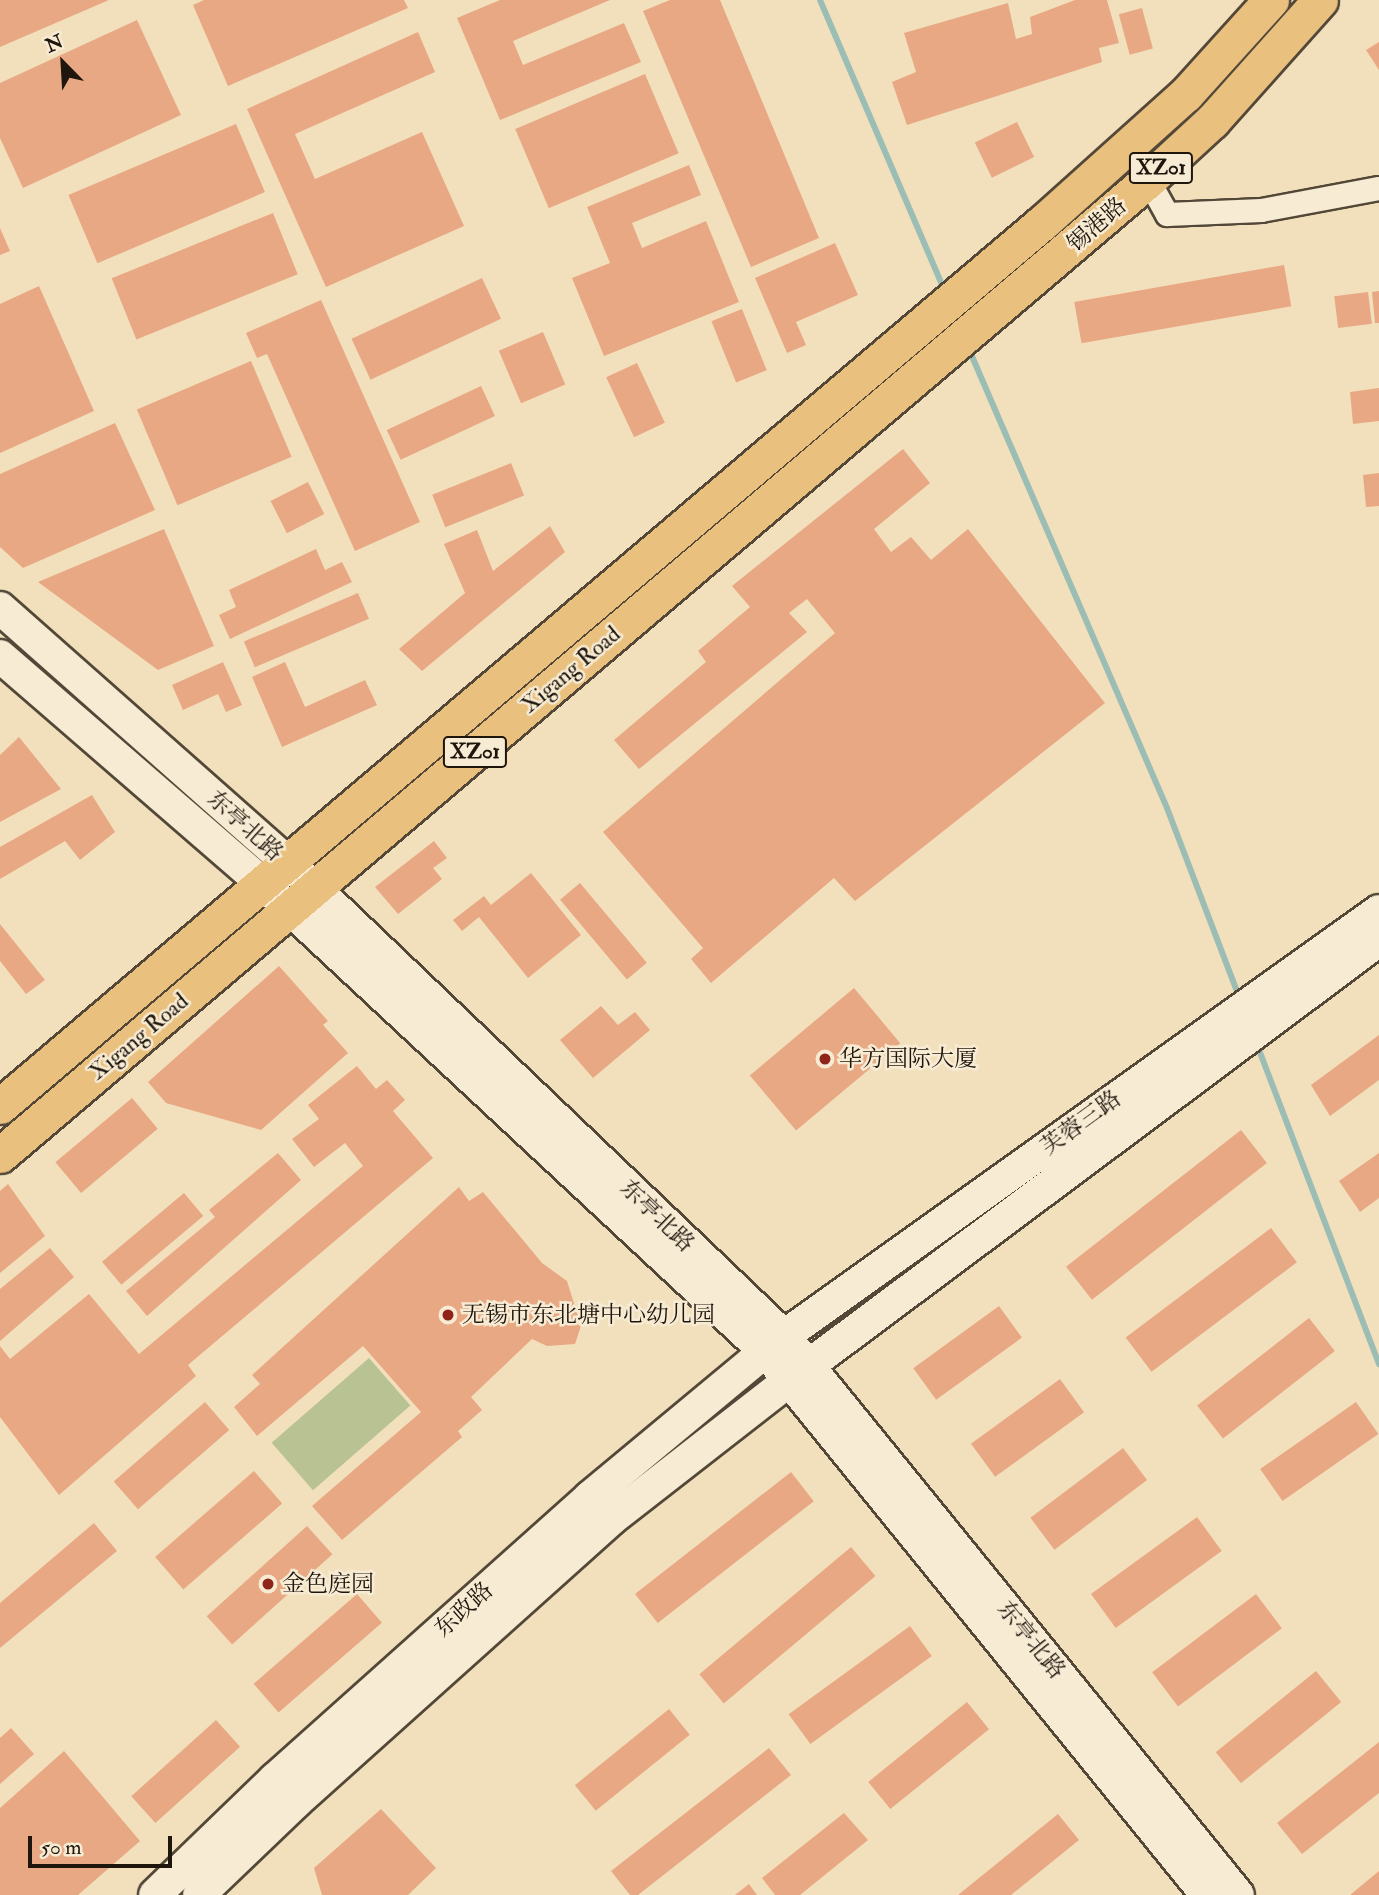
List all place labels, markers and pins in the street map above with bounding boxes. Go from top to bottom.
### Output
place label: 华方国际大厦 [839,1045,977,1073]
marker: 华方国际大厦 [817,1051,833,1067]
place label: 无锡市东北塘中心幼儿园 [462,1301,715,1329]
marker: 无锡市东北塘中心幼儿园 [440,1307,456,1323]
place label: 金色庭园 [282,1570,374,1598]
marker: 金色庭园 [260,1576,276,1592]

